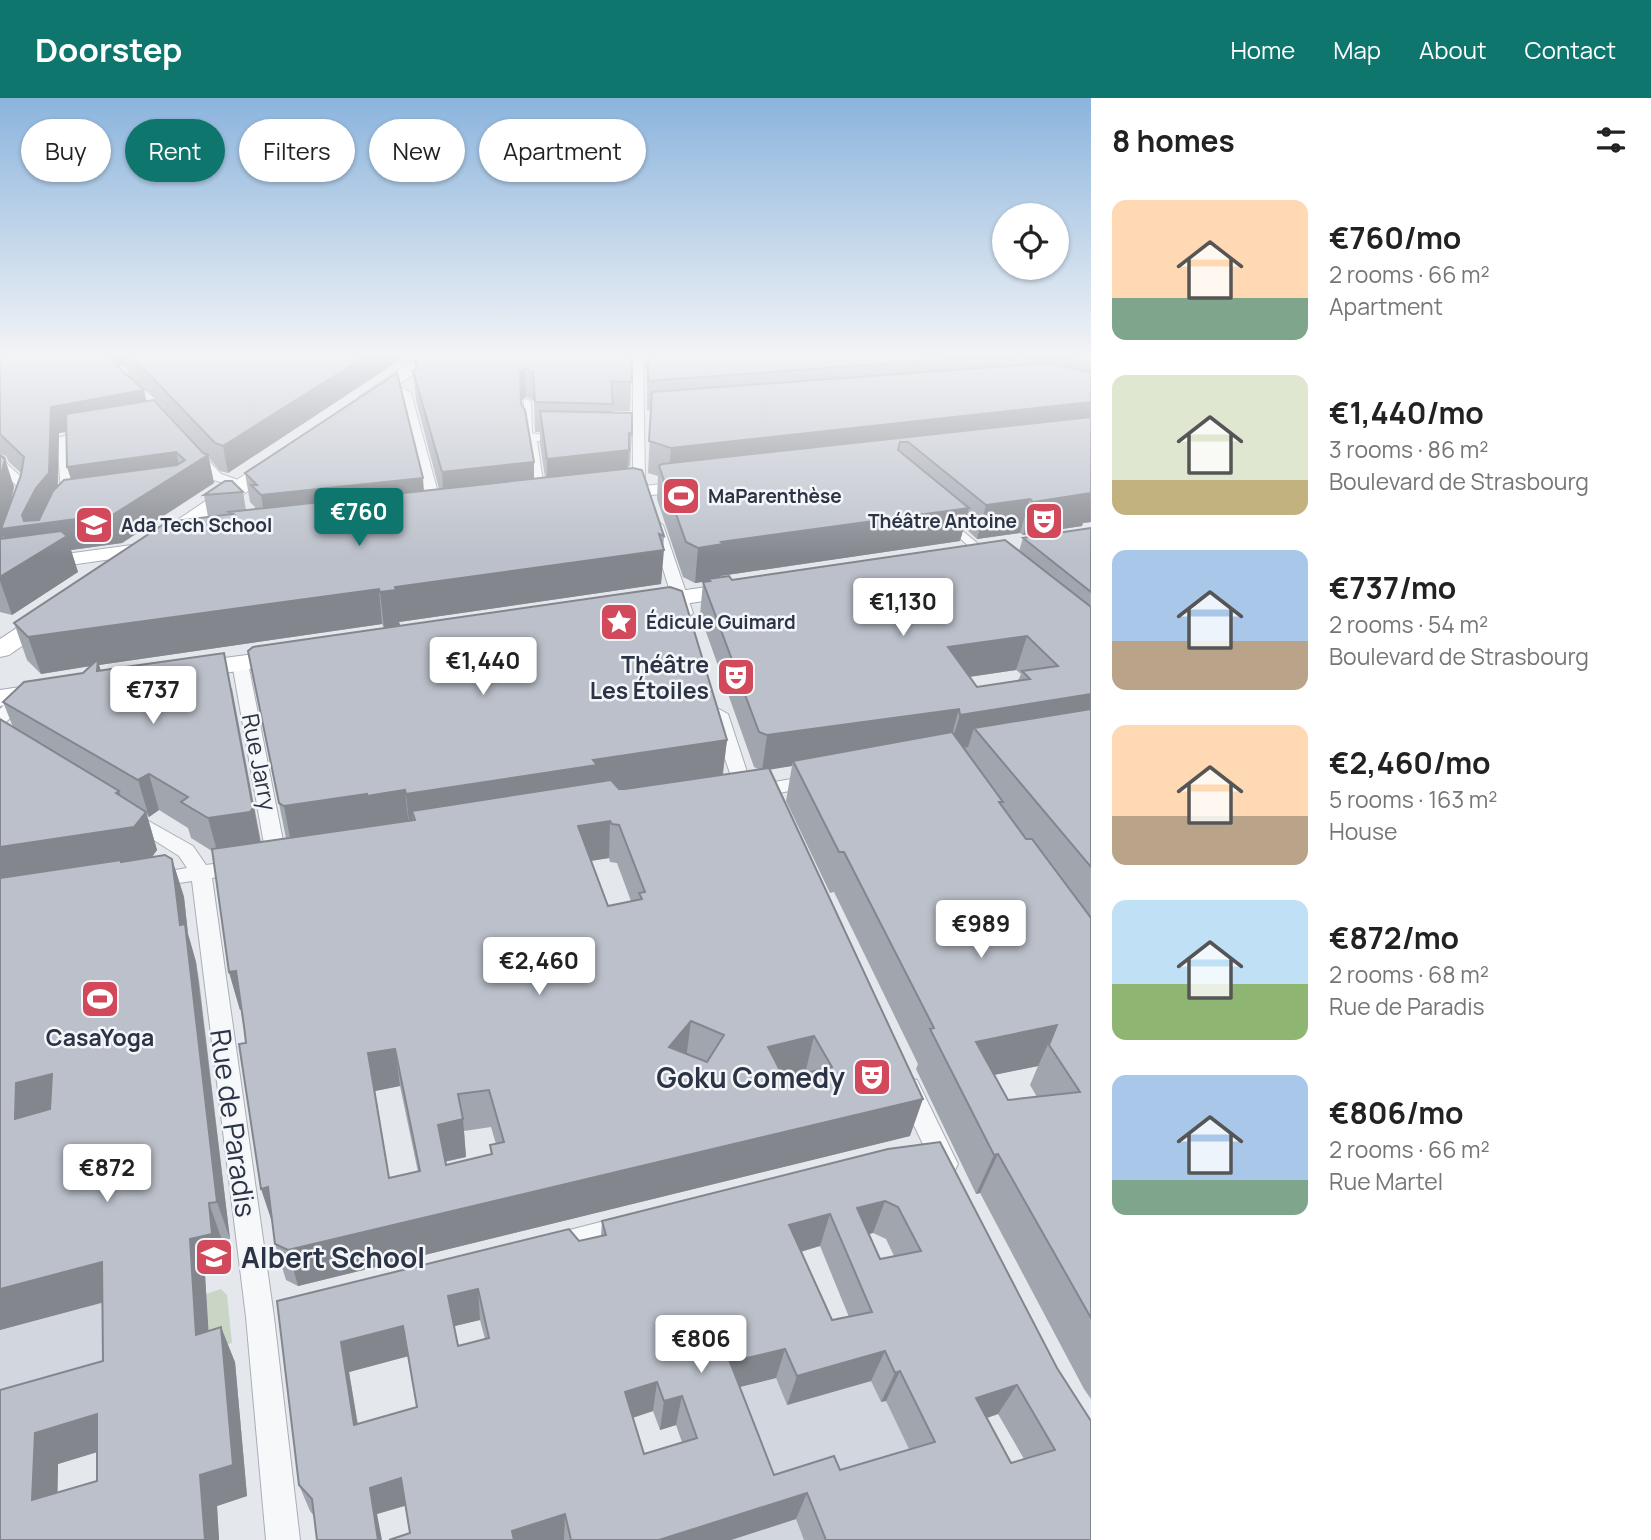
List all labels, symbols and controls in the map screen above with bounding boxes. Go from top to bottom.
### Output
text: Doorstep [35,27,182,72]
text: Home [1230,33,1295,66]
text: Map [1333,33,1381,66]
text: About [1419,33,1487,66]
text: Contact [1525,33,1616,66]
chip: Buy [21,119,111,182]
chip: Rent [125,119,225,182]
chip: Filters [239,119,355,182]
chip: New [369,119,465,182]
chip: Apartment [479,119,646,182]
text: 8 homes [1112,120,1235,161]
icon: filters [1592,121,1630,159]
map controls [992,203,1069,280]
button: locate [992,203,1069,280]
text: €760/mo [1329,217,1461,258]
icon: home [1168,228,1252,312]
text: 2 rooms · 66 m² [1329,258,1490,290]
text: Apartment [1329,290,1443,322]
text: €1,440/mo [1329,392,1484,433]
icon: home [1168,403,1252,487]
text: 3 rooms · 86 m² [1329,433,1489,465]
text: Boulevard de Strasbourg [1329,465,1589,497]
sports icon: MaParenthèse [660,475,702,517]
place label: MaParenthèse [708,483,842,509]
pin: €760 [318,489,400,548]
text: €760 [330,495,388,527]
theatre icon: Théâtre Antoine [1023,500,1065,542]
school or university icon: Ada Tech School [73,504,115,546]
place label: Théâtre Antoine [868,508,1017,534]
place label: Ada Tech School [121,512,272,538]
text: €737/mo [1329,567,1456,608]
pin: €1,130 [846,578,960,638]
icon: home [1168,578,1252,662]
text: €1,130 [869,585,937,617]
place icon: Édicule Guimard [598,601,640,643]
text: 2 rooms · 54 m² [1329,608,1488,640]
place label: Édicule Guimard [646,609,796,635]
pin: €1,440 [426,638,540,697]
text: Boulevard de Strasbourg [1329,640,1589,672]
text: €1,440 [446,644,520,676]
place label: Théâtre Les Étoiles [590,648,709,706]
theatre icon: Théâtre Les Étoiles [715,656,757,698]
pin: €737 [112,666,194,726]
text: €737 [126,673,180,705]
street label: Rue Jarry [235,711,285,813]
text: €2,460/mo [1329,742,1490,783]
icon: home [1168,753,1252,837]
text: 5 rooms · 163 m² [1329,783,1497,815]
text: House [1329,815,1398,847]
pin: €989 [940,900,1022,960]
text: €989 [952,907,1010,939]
text: €872/mo [1329,917,1459,958]
icon: home [1168,928,1252,1012]
pin: €2,460 [482,937,596,997]
text: €2,460 [499,944,579,976]
text: 2 rooms · 68 m² [1329,958,1489,990]
sports icon: CasaYoga [79,978,121,1020]
text: Rue de Paradis [1329,990,1485,1022]
place label: CasaYoga [46,1021,154,1053]
street label: Rue de Paradis [202,1027,266,1219]
theatre icon: Goku Comedy [851,1056,893,1098]
place label: Goku Comedy [656,1058,845,1096]
text: €806/mo [1329,1092,1464,1133]
icon: home [1168,1103,1252,1187]
text: 2 rooms · 66 m² [1329,1133,1490,1165]
pin: €872 [66,1144,148,1204]
text: €872 [79,1151,135,1183]
text: Rue Martel [1329,1165,1443,1197]
school or university icon: Albert School [193,1236,235,1278]
place label: Albert School [241,1238,425,1276]
pin: €806 [660,1316,742,1375]
text: €806 [671,1322,731,1354]

